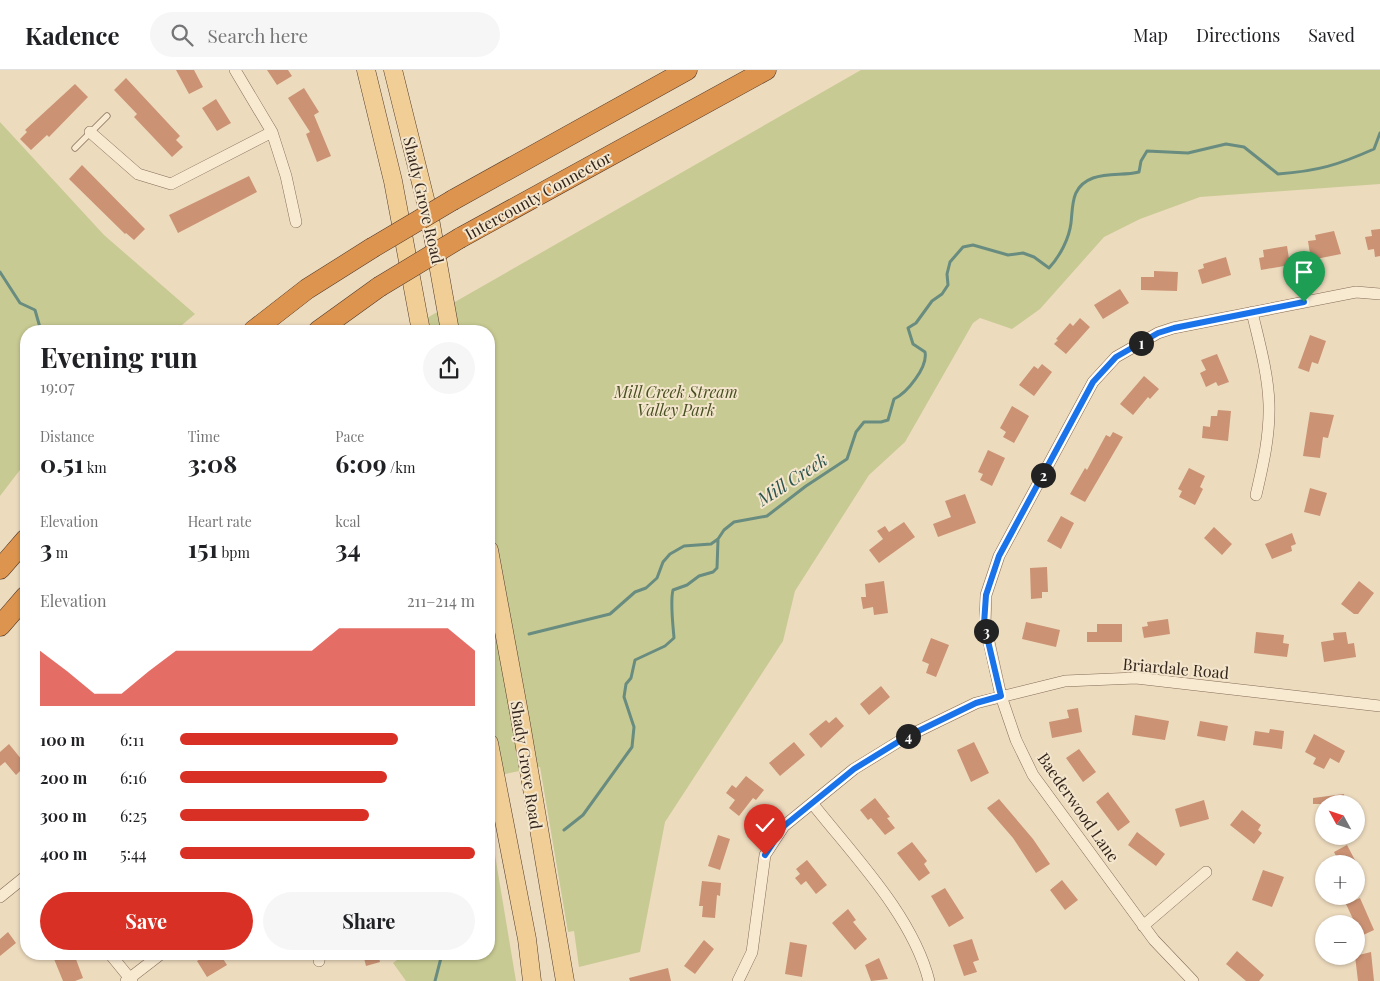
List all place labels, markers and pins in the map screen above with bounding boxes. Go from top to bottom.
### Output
pin [1283,251,1325,302]
pin: 1 [1128,330,1154,356]
pin: 2 [1030,462,1056,488]
pin: 3 [974,618,998,644]
pin: 4 [896,724,920,748]
pin [744,804,786,855]

